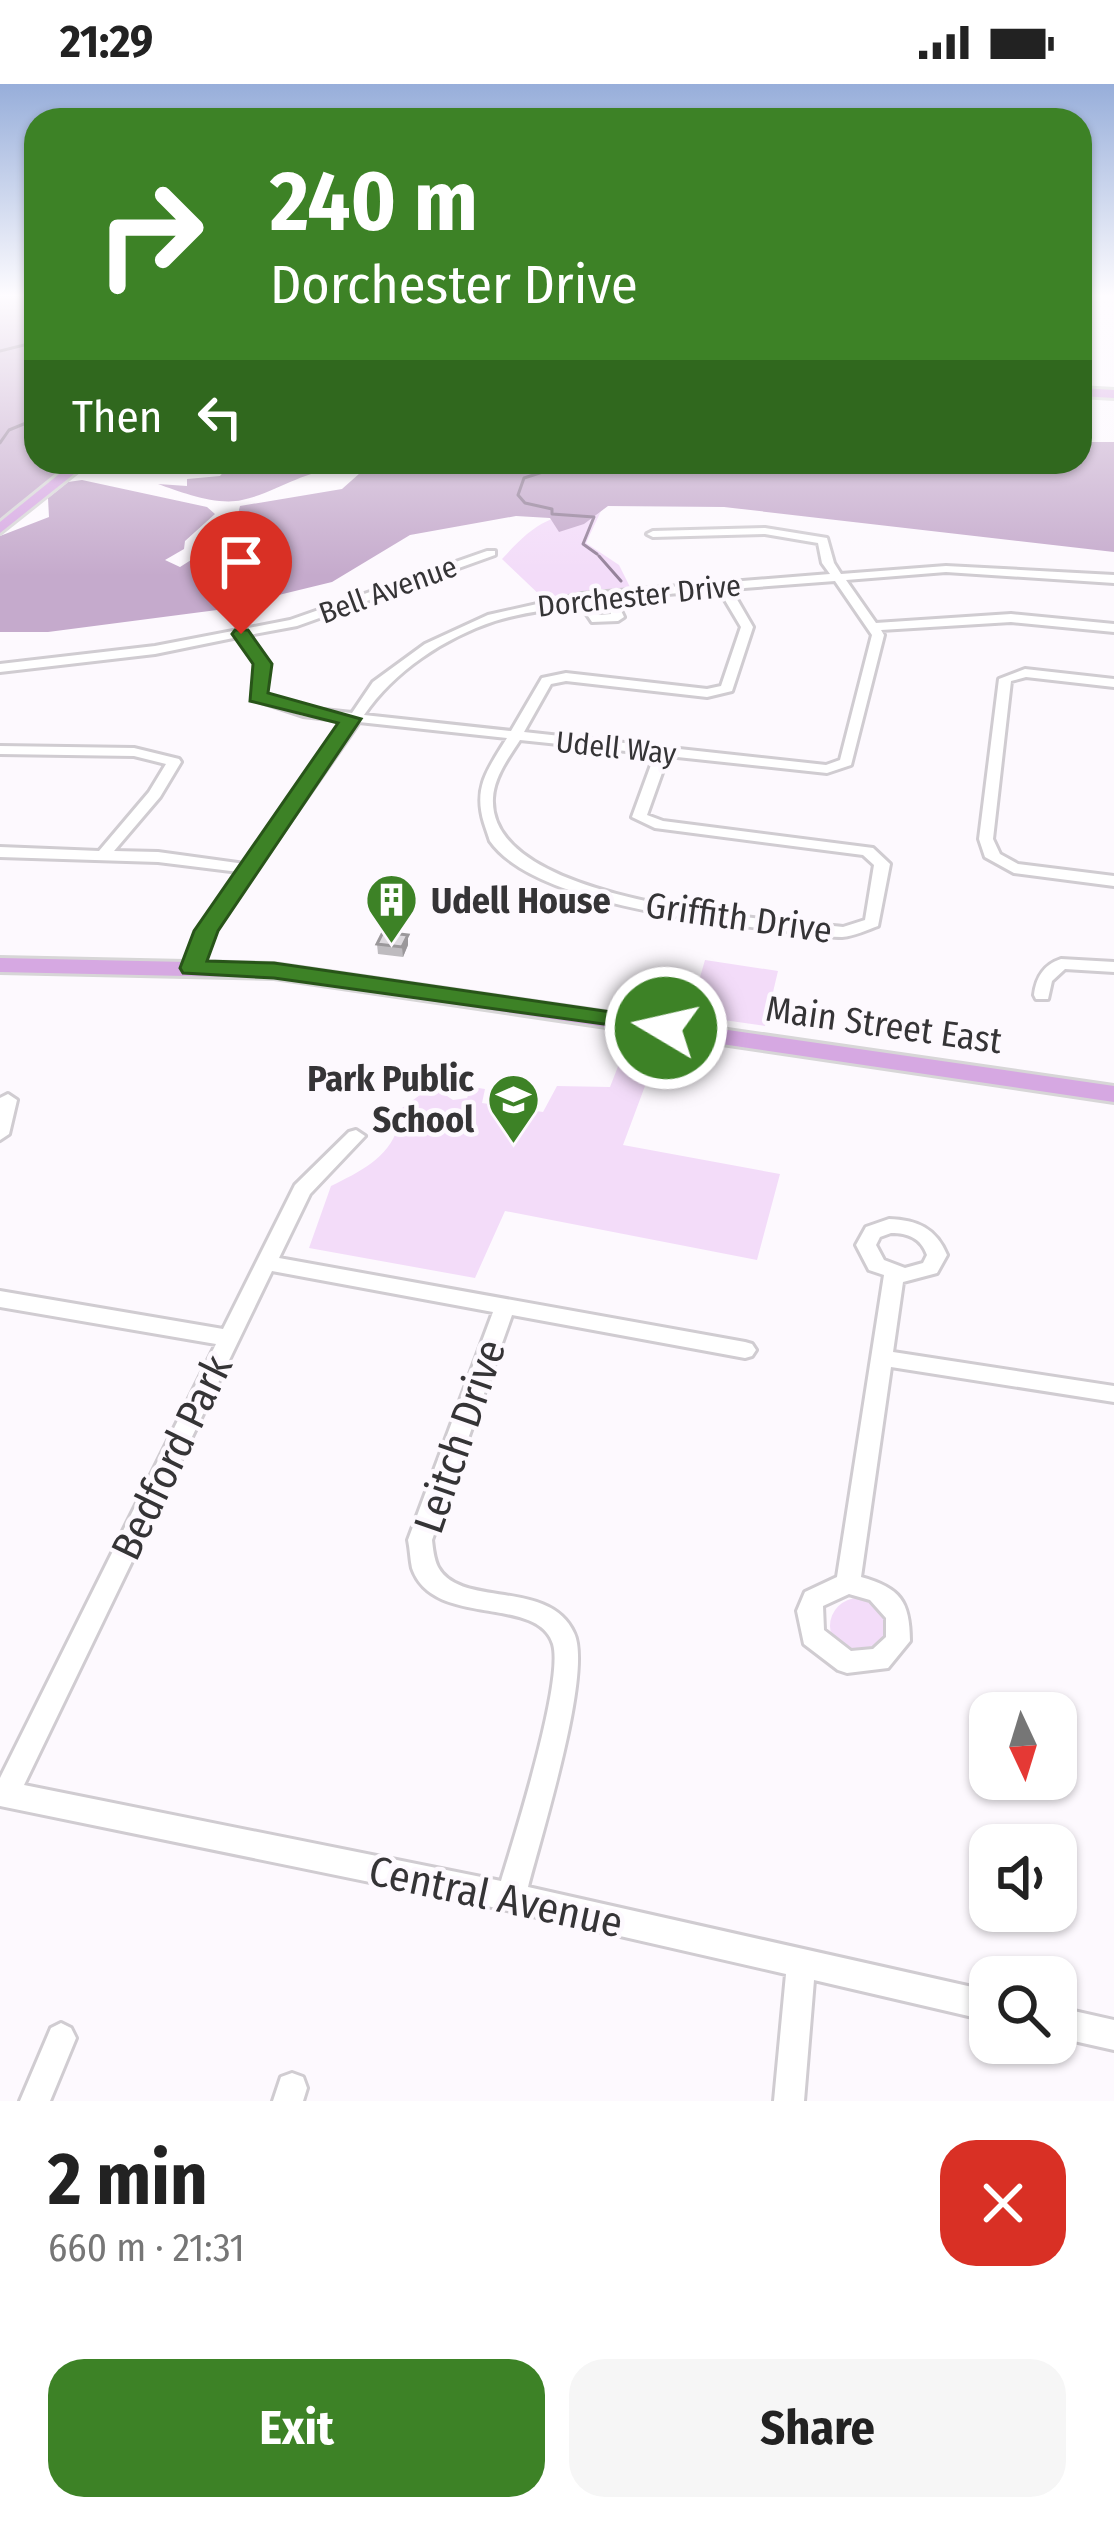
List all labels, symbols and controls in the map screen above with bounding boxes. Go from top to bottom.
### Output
text: 21:29 [60,15,153,69]
text: 240 m [270,151,478,252]
icon: right [72,156,228,312]
text: Dorchester Drive [270,253,638,317]
icon: left [187,384,253,450]
text: Then [72,390,163,444]
pin [190,511,292,634]
icon: arrive [208,529,274,595]
street label: Bell Avenue [314,548,462,632]
street label: Dorchester Drive [536,567,742,625]
street label: Udell Way [554,724,678,772]
building icon: Udell House [364,872,420,946]
place label: Udell House [431,879,611,923]
street label: Griffith Drive [643,883,835,953]
position arrow [603,965,729,1091]
street label: Main Street East [763,987,1005,1063]
place label: Park Public School [307,1057,474,1142]
school or university icon: Park Public School [485,1071,541,1145]
street label: Leitch Drive [404,1333,516,1539]
street label: Bedford Park [101,1347,243,1568]
north arrow [969,1692,1077,1800]
map controls [969,1692,1077,2064]
button: sound [969,1824,1077,1932]
street label: Central Avenue [365,1846,627,1948]
button: search [969,1956,1077,2064]
text: 2 min [48,2137,208,2223]
button: close [940,2140,1066,2266]
text: 660 m · 21:31 [48,2225,245,2271]
button: Exit [48,2359,545,2497]
button: Share [569,2359,1066,2497]

